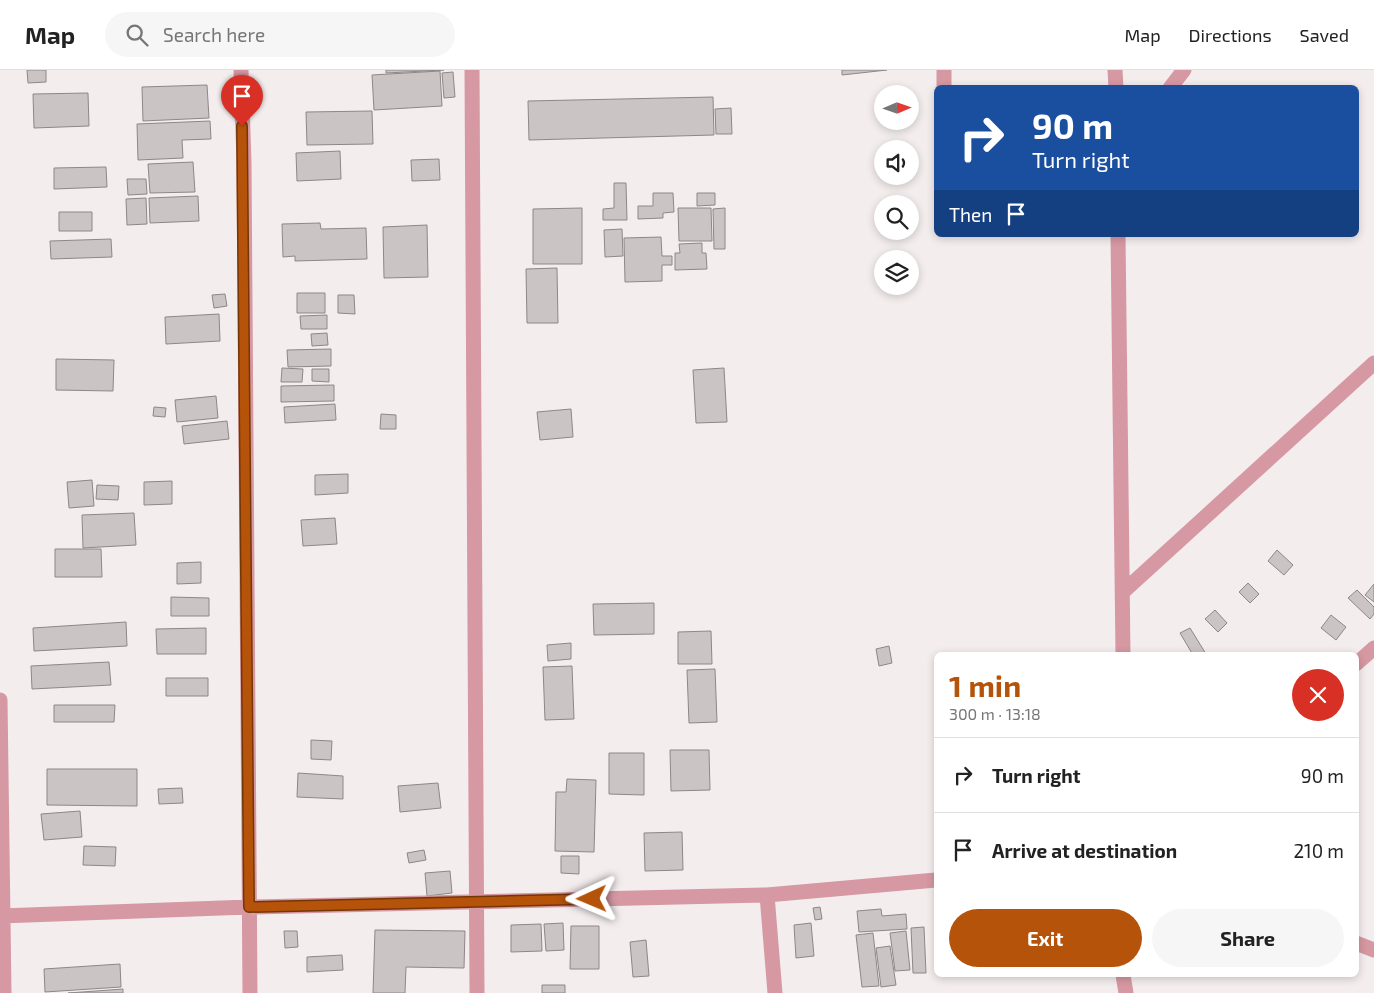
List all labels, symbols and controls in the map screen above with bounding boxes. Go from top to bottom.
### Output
search box [105,12,455,57]
text: Map [25,20,75,49]
icon: search [123,21,151,49]
text: Search here [163,23,265,46]
text: Map [1124,24,1161,46]
text: Directions [1189,24,1272,46]
text: Saved [1300,24,1349,46]
pin [221,75,263,126]
icon: arrive [228,82,256,110]
north arrow [874,85,919,130]
map controls [874,85,919,295]
text: 90 m [1032,104,1113,146]
icon: right [949,105,1014,170]
button: sound [874,140,919,185]
text: Turn right [1032,146,1130,172]
button: search [874,195,919,240]
icon: arrive [1002,200,1030,228]
text: Then [949,203,992,226]
button: layers [874,250,919,295]
text: 1 min [949,667,1021,703]
button: close [1292,669,1344,721]
text: 300 m · 13:18 [949,704,1041,723]
icon: right [949,761,977,789]
text: Turn right [992,764,1080,787]
text: 90 m [1301,764,1344,787]
icon: arrive [949,836,977,864]
text: Arrive at destination [992,839,1177,862]
text: 210 m [1293,839,1344,862]
position arrow [565,872,617,924]
button: Exit [949,909,1142,967]
button: Share [1152,909,1344,967]

